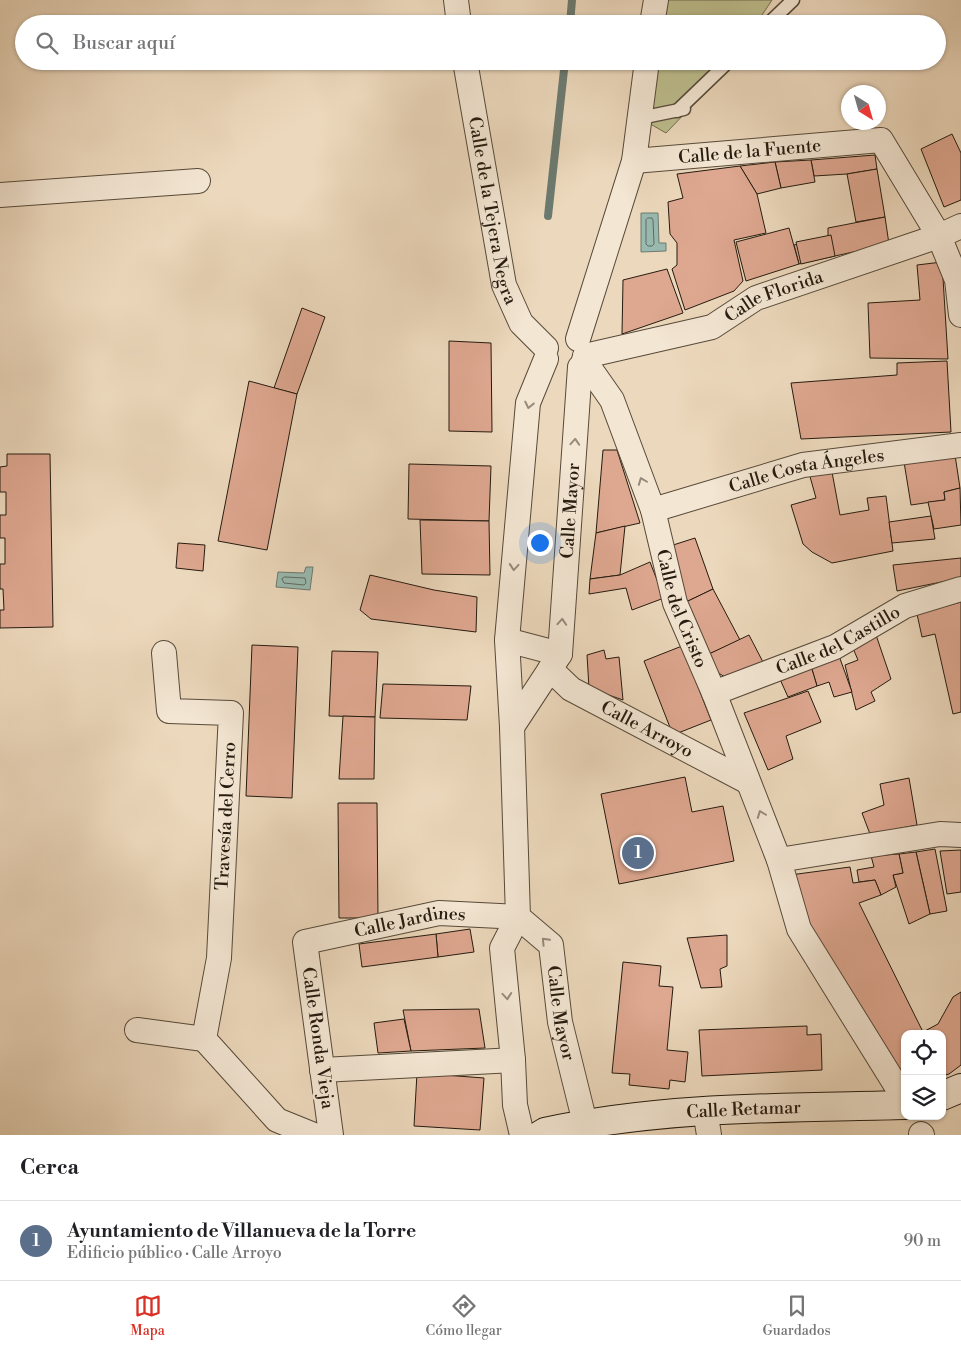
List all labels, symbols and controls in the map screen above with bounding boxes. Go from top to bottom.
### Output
search box [15,15,946,70]
icon: search [33,29,61,57]
text: Buscar aquí [73,31,175,55]
north arrow [841,85,886,130]
street label: Calle de la Tejera Negra [463,115,523,309]
street label: Calle de la Fuente [677,134,822,169]
street label: Calle Florida [720,264,827,327]
one-way arrow [524,401,535,409]
one-way arrow [569,438,580,446]
street label: Calle Costa Ángeles [726,443,886,498]
street label: Calle Mayor [555,462,585,559]
one-way arrow [638,477,648,485]
your location [527,530,553,556]
street label: Calle del Cristo [651,547,713,671]
one-way arrow [508,563,519,571]
street label: Calle del Castillo [773,600,904,680]
one-way arrow [556,618,567,626]
street label: Calle Arroyo [597,695,697,763]
street label: Travesía del Cerro [211,741,241,891]
one-way arrow [757,810,767,819]
pin: 1 [622,834,654,872]
street label: Calle Jardines [352,901,466,943]
one-way arrow [542,937,551,946]
street label: Calle Mayor [542,964,581,1063]
street label: Calle Ronda Vieja [297,966,339,1111]
one-way arrow [501,993,512,1001]
map controls [901,1030,946,1120]
button: locate [901,1030,946,1075]
button: layers [901,1075,946,1120]
street label: Calle Retamar [685,1096,801,1124]
text: Cerca [20,1155,79,1181]
text: Ayuntamiento de Villanueva de la Torre [67,1219,416,1243]
text: 1 [32,1231,40,1251]
text: 90 m [903,1231,941,1251]
text: Edificio público · Calle Arroyo [67,1243,282,1263]
tab: Mapa [130,1292,165,1340]
tab: Cómo llegar [426,1292,502,1340]
tab: Guardados [762,1292,831,1340]

